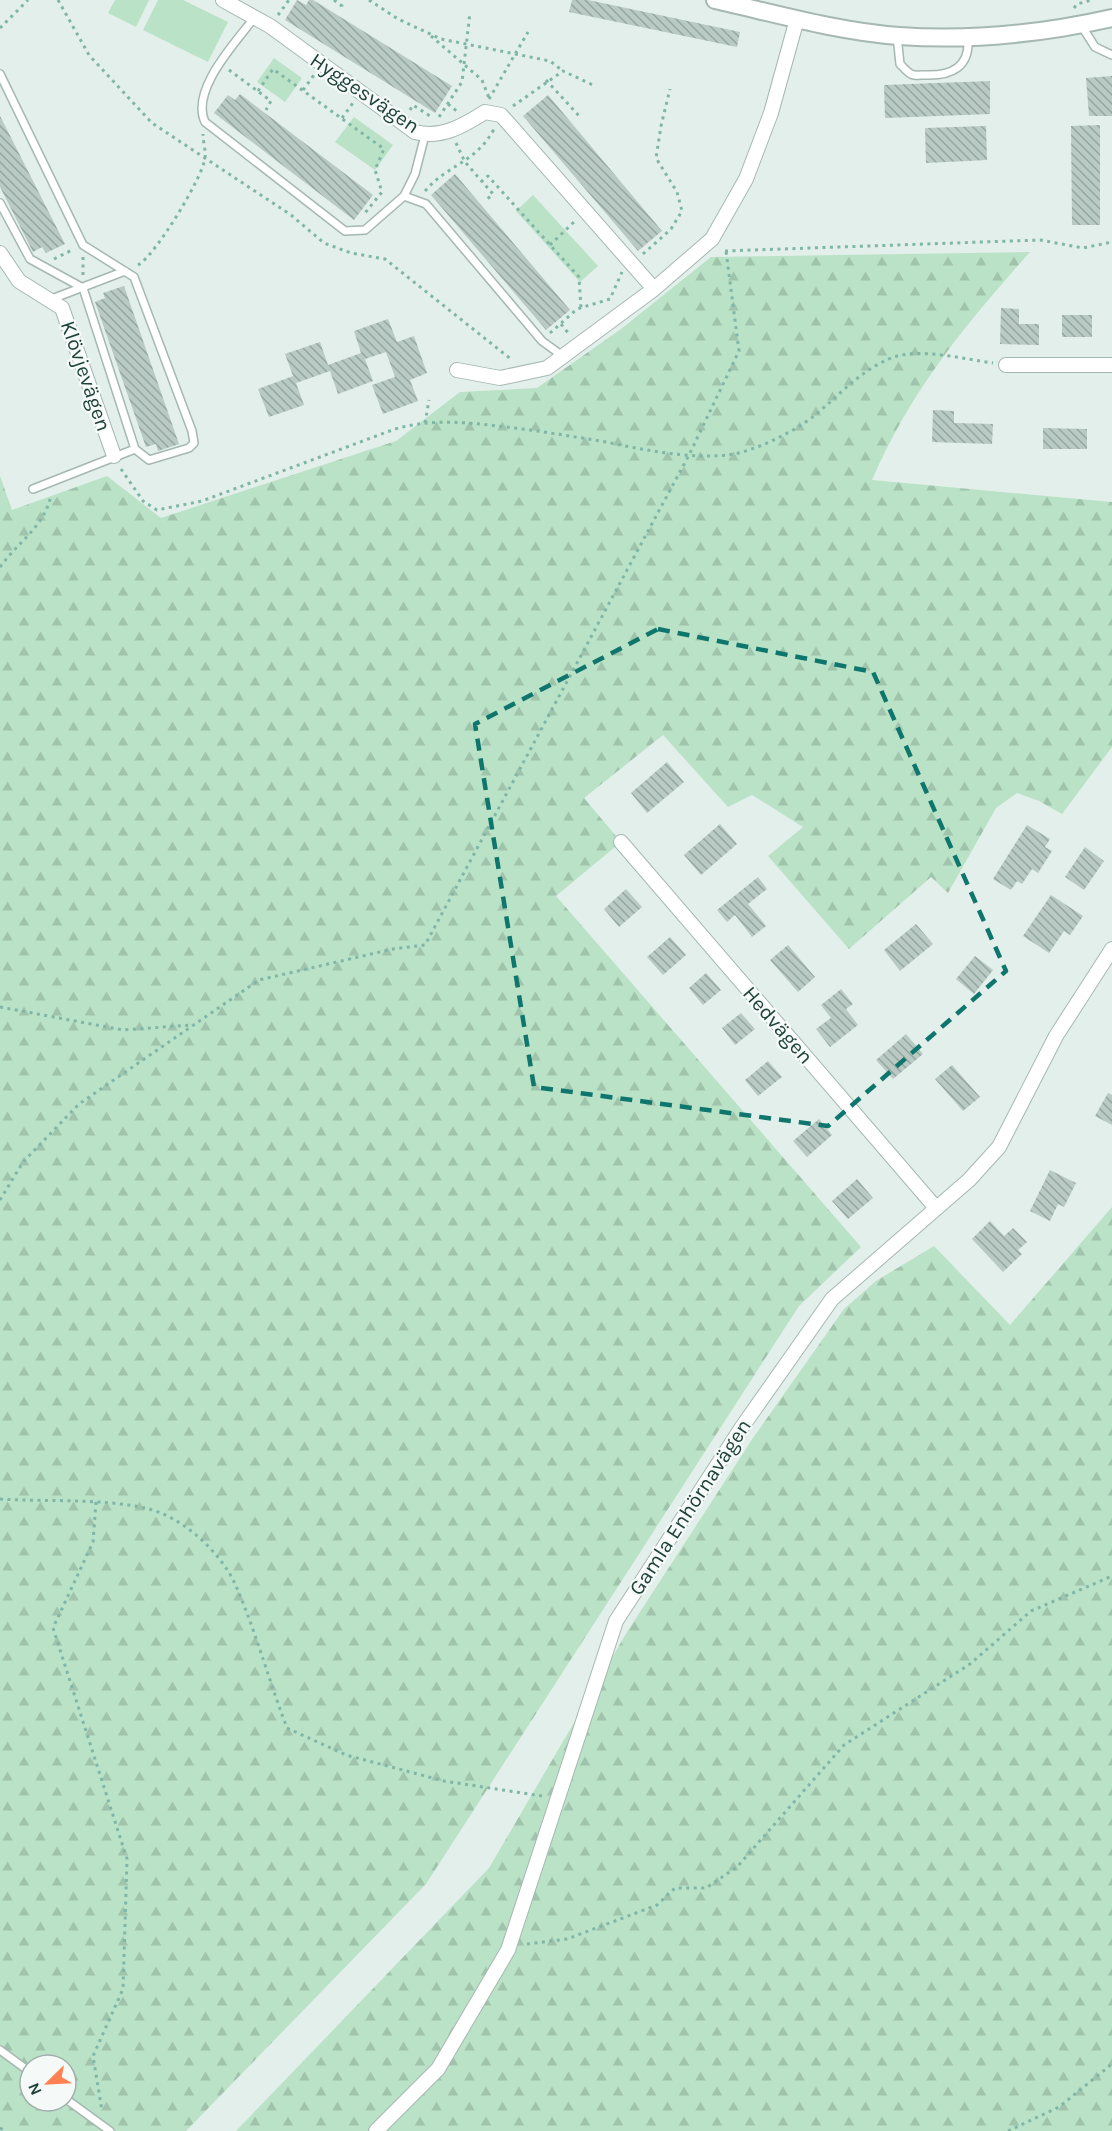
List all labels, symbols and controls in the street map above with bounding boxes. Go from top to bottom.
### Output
street label: Hyggesvägen [306,48,424,138]
street label: Klövjevägen [56,318,116,434]
street label: Hedvägen [738,981,818,1069]
street label: Gamla Enhörnavägen [624,1414,756,1600]
north arrow [18,2053,78,2113]
text: N [24,2080,46,2098]

